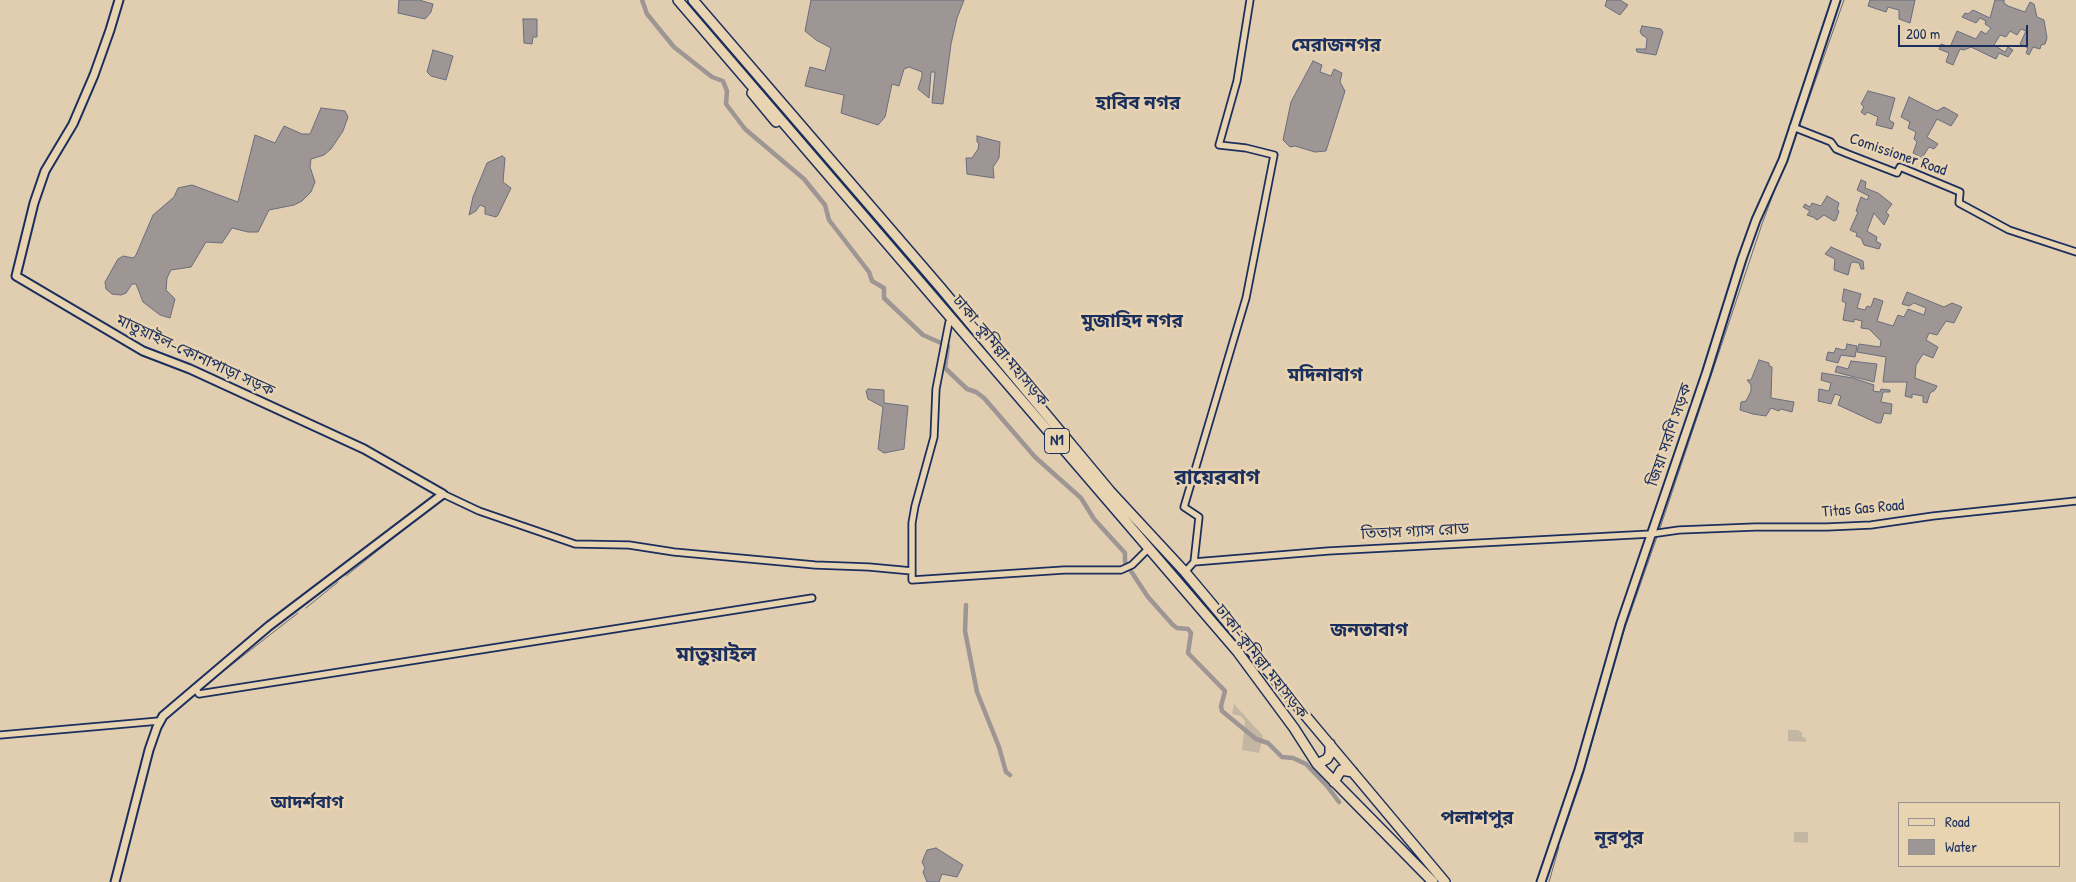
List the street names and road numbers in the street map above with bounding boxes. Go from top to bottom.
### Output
street label: Comissioner Road [1847,129,1949,181]
street label: ঢাকা–কুমিল্লা মহাসড়ক [948,291,1052,411]
street label: মাতুয়াইল-কোনাপাড়া সড়ক [113,311,277,401]
street label: জিয়া সরণি সড়ক [1643,381,1697,489]
road number: N1 [1044,428,1070,454]
street label: Titas Gas Road [1821,496,1905,522]
street label: তিতাস গ্যাস রোড [1360,520,1470,544]
street label: ঢাকা–কুমিল্লা মহাসড়ক [1211,601,1311,723]

